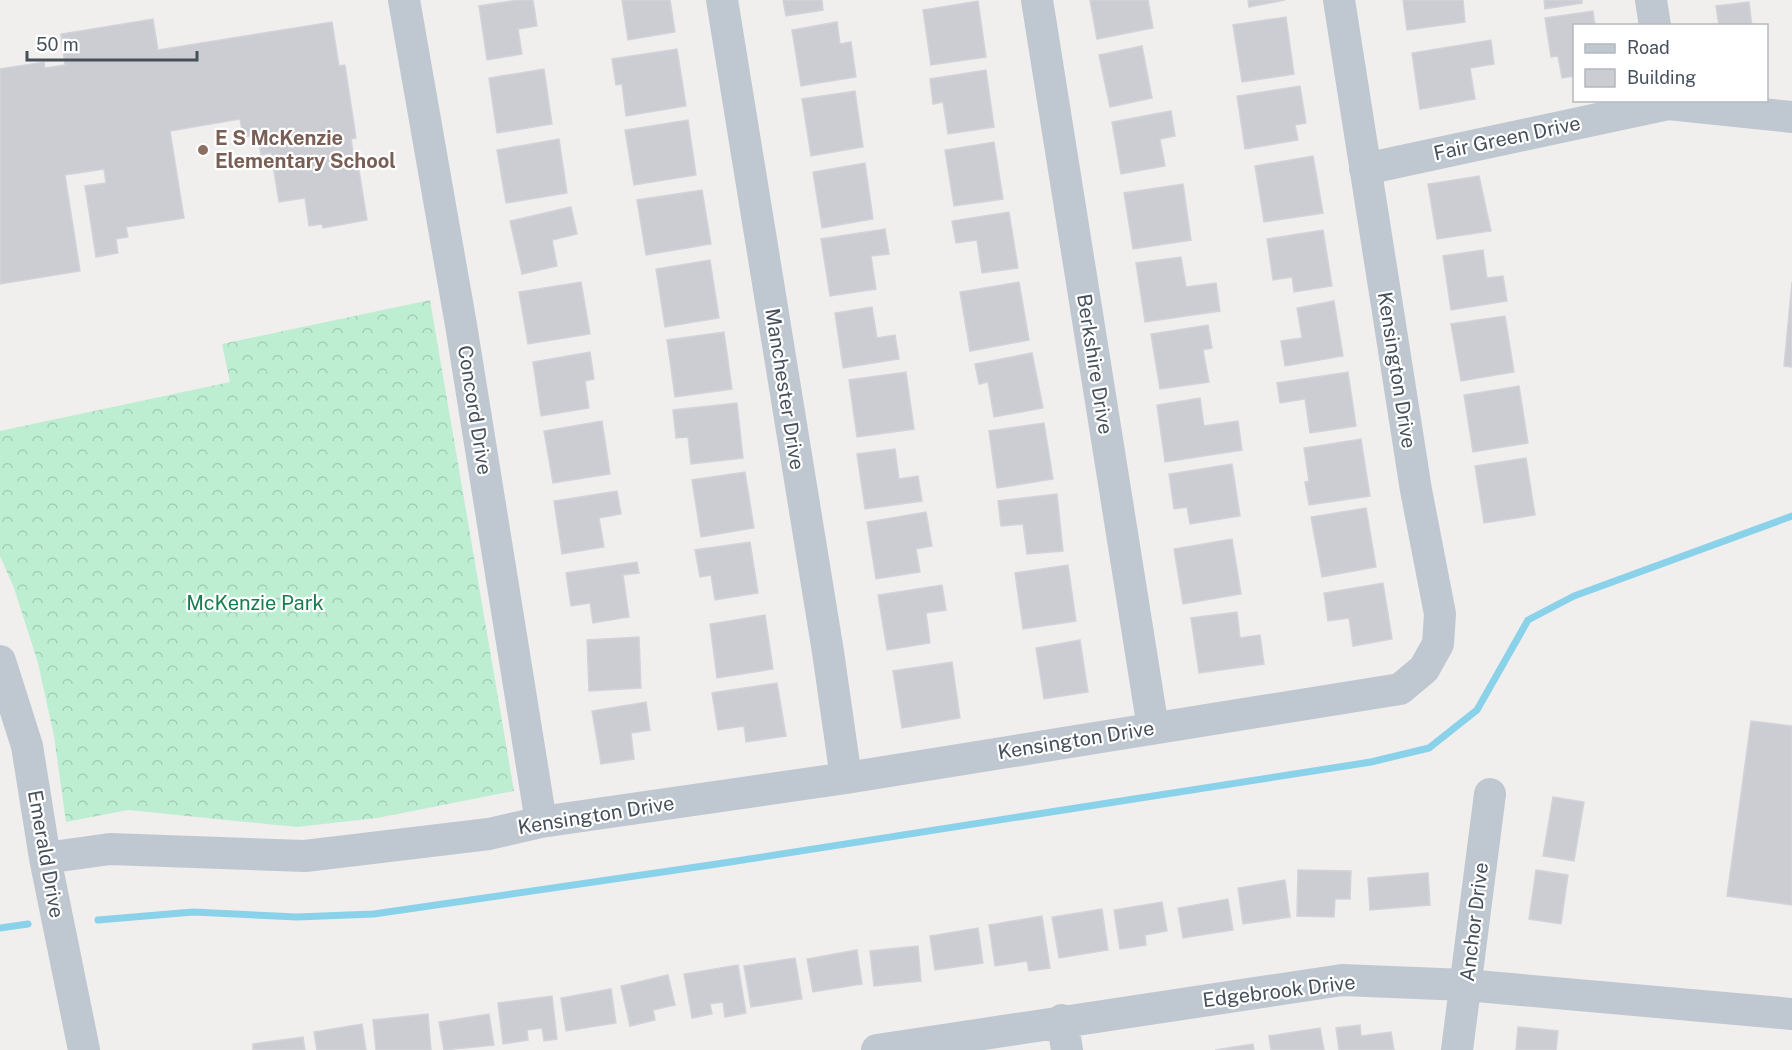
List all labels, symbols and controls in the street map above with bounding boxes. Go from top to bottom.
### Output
scale bar [27,24,196,62]
legend [1573,24,1768,102]
text: 50 m [36,34,79,55]
text: Road [1627,37,1670,58]
text: Building [1627,67,1696,88]
street label: Fair Green Drive [1431,111,1583,165]
place label: E S McKenzie Elementary School [215,126,396,173]
marker: E S McKenzie Elementary School [196,143,210,157]
street label: Kensington Drive [1373,290,1421,450]
street label: Berkshire Drive [1072,292,1118,436]
street label: Manchester Drive [760,307,810,471]
street label: Concord Drive [453,343,497,477]
park label: McKenzie Park [186,591,324,615]
street label: Kensington Drive [996,716,1156,764]
street label: Emerald Drive [23,788,69,920]
street label: Kensington Drive [516,791,676,839]
street label: Anchor Drive [1455,861,1493,983]
street label: Edgebrook Drive [1201,970,1357,1012]

